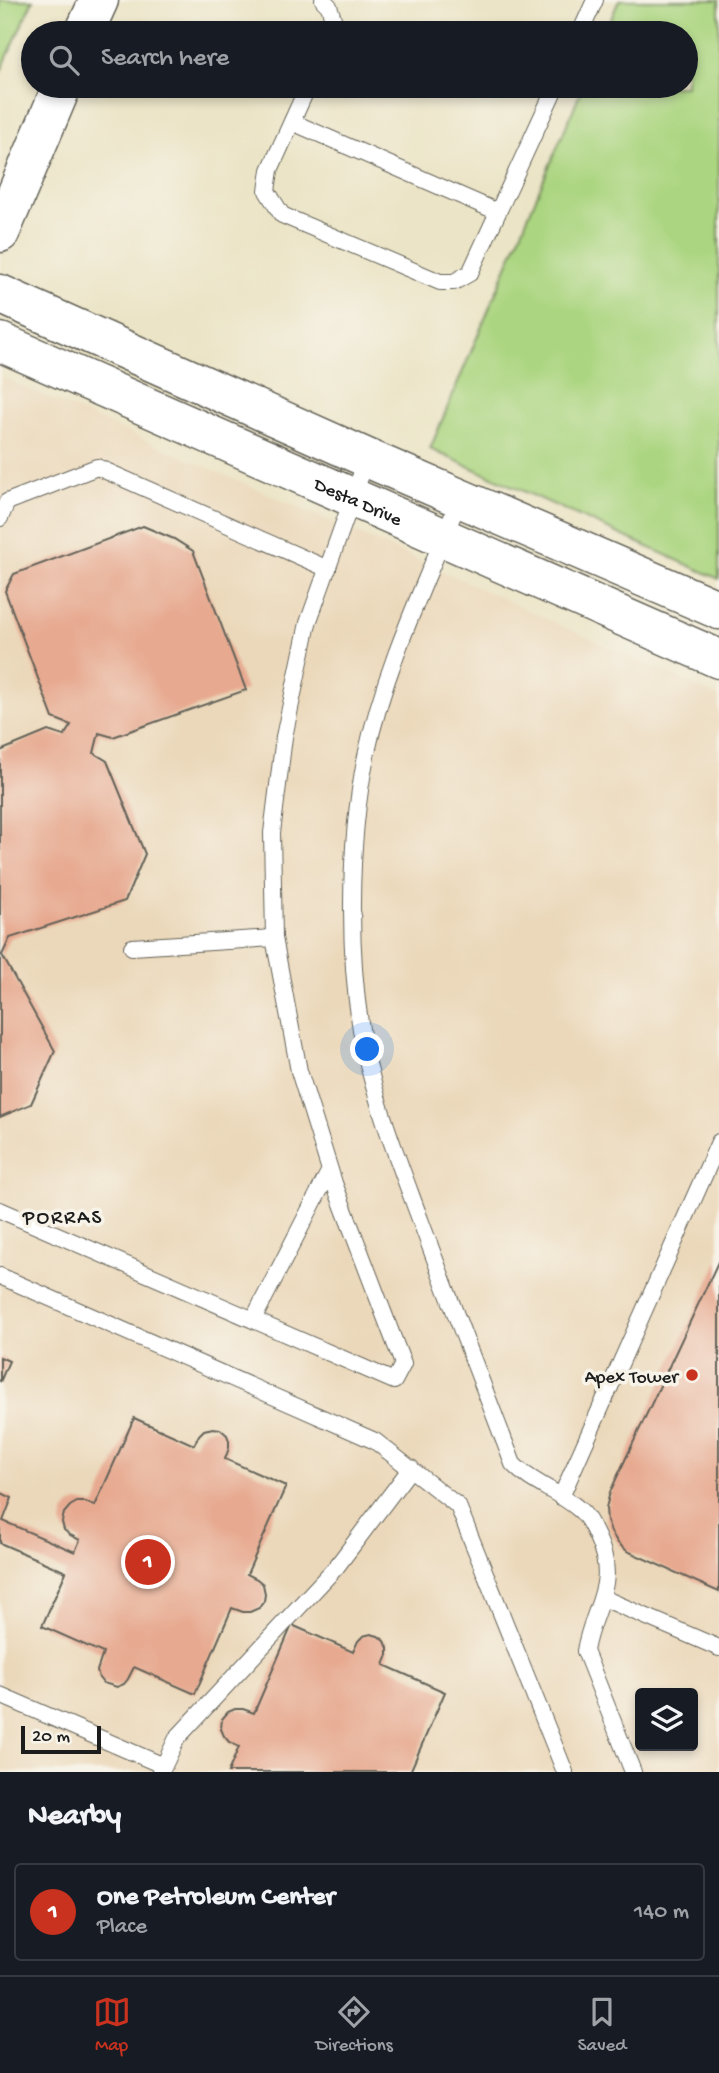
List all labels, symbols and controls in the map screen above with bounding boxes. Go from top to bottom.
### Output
search box [21,21,698,98]
icon: search [45,41,83,79]
text: Search here [101,44,229,75]
street label: Desta Drive [308,473,405,533]
your location [350,1032,384,1066]
district label: PORRAS [22,1207,103,1232]
place label: Apex Tower [585,1367,680,1390]
marker: Apex Tower [684,1367,700,1383]
pin: 1 [125,1536,171,1588]
map controls [635,1688,698,1751]
button: layers [635,1688,698,1751]
scale bar [21,1723,102,1755]
text: 20 m [32,1726,70,1749]
text: Nearby [28,1800,121,1835]
text: One Petroleum Center [97,1883,335,1914]
text: 1 [48,1899,58,1926]
text: 140 m [634,1899,689,1926]
text: Place [97,1914,147,1941]
tab: Map [93,1993,131,2058]
tab: Directions [316,1993,393,2058]
tab: Saved [578,1993,626,2058]

